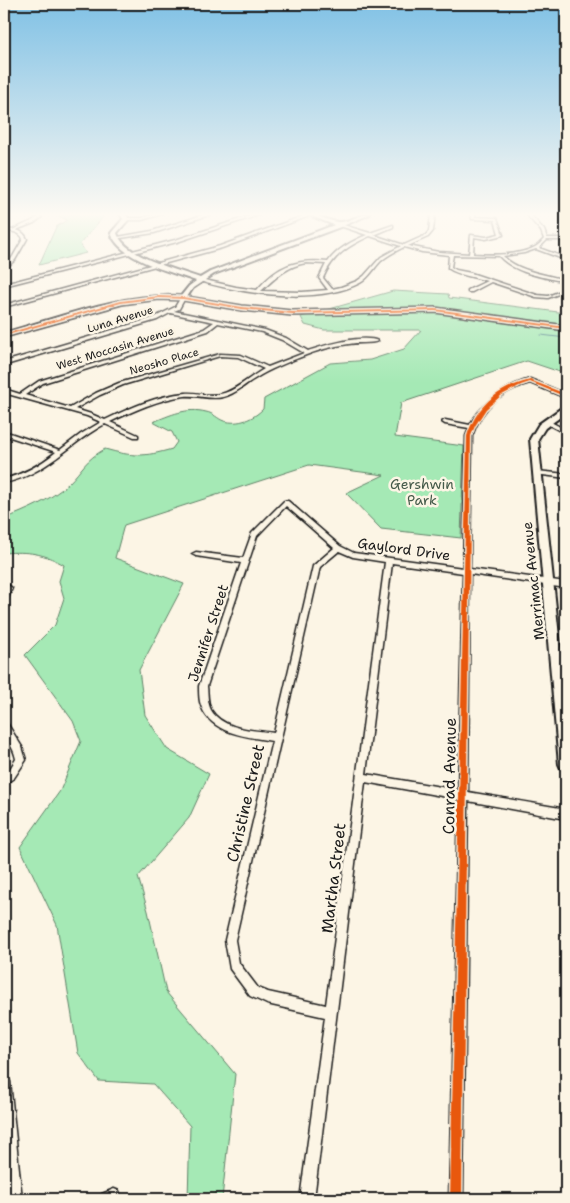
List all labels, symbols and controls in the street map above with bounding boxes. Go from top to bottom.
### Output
street label: Luna Avenue [85,302,155,337]
street label: West Moccasin Avenue [55,323,176,373]
street label: Neosho Place [128,344,200,379]
park label: Gershwin Park [390,475,454,509]
street label: Merrimac Avenue [518,521,548,641]
street label: Gaylord Drive [356,534,452,564]
street label: Jennifer Street [184,582,232,684]
street label: Conrad Avenue [438,717,461,835]
street label: Christine Street [222,742,269,864]
street label: Martha Street [316,822,351,934]

